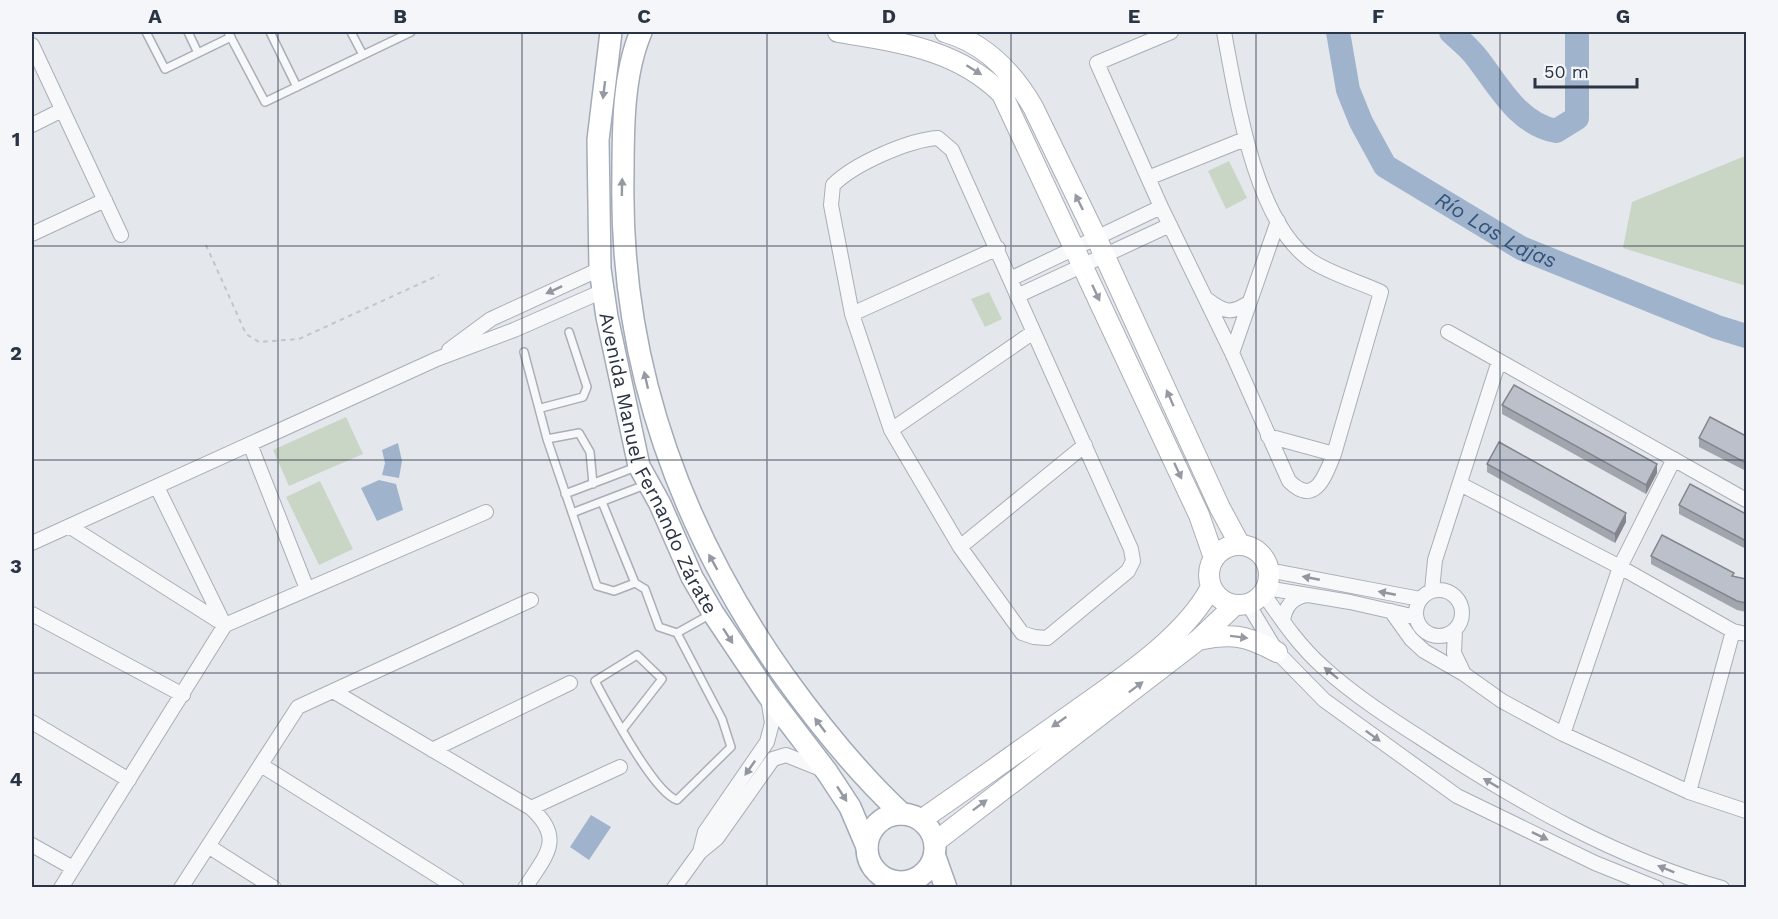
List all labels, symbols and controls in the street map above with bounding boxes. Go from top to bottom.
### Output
text: A [148,4,162,28]
text: B [393,4,407,28]
text: C [637,4,651,28]
text: D [882,4,896,28]
text: E [1128,4,1140,28]
text: F [1372,4,1384,28]
text: G [1616,4,1630,28]
scale bar [1535,51,1637,89]
text: 50 m [1544,61,1589,82]
one-way arrow [965,65,982,76]
one-way arrow [599,80,609,99]
text: 1 [12,127,20,151]
one-way arrow [617,177,627,196]
water label: Río Las Lajas [1431,186,1561,273]
one-way arrow [1075,193,1084,210]
one-way arrow [1092,285,1101,302]
one-way arrow [545,286,562,295]
street label: Avenida Manuel Fernando Zárate [594,310,723,618]
text: 2 [10,341,22,365]
one-way arrow [641,370,650,389]
one-way arrow [1165,388,1175,406]
one-way arrow [1174,462,1183,479]
one-way arrow [708,553,718,570]
text: 3 [10,554,22,578]
one-way arrow [1301,573,1320,582]
one-way arrow [1377,588,1396,597]
one-way arrow [722,628,733,644]
one-way arrow [1229,632,1248,642]
one-way arrow [1323,667,1339,680]
one-way arrow [1127,681,1143,693]
one-way arrow [1052,716,1068,728]
one-way arrow [813,717,826,733]
one-way arrow [1365,730,1381,742]
one-way arrow [744,760,756,776]
text: 4 [10,767,23,791]
one-way arrow [1483,778,1499,789]
one-way arrow [836,786,847,802]
one-way arrow [972,799,988,811]
one-way arrow [1531,831,1548,841]
one-way arrow [1657,864,1675,874]

